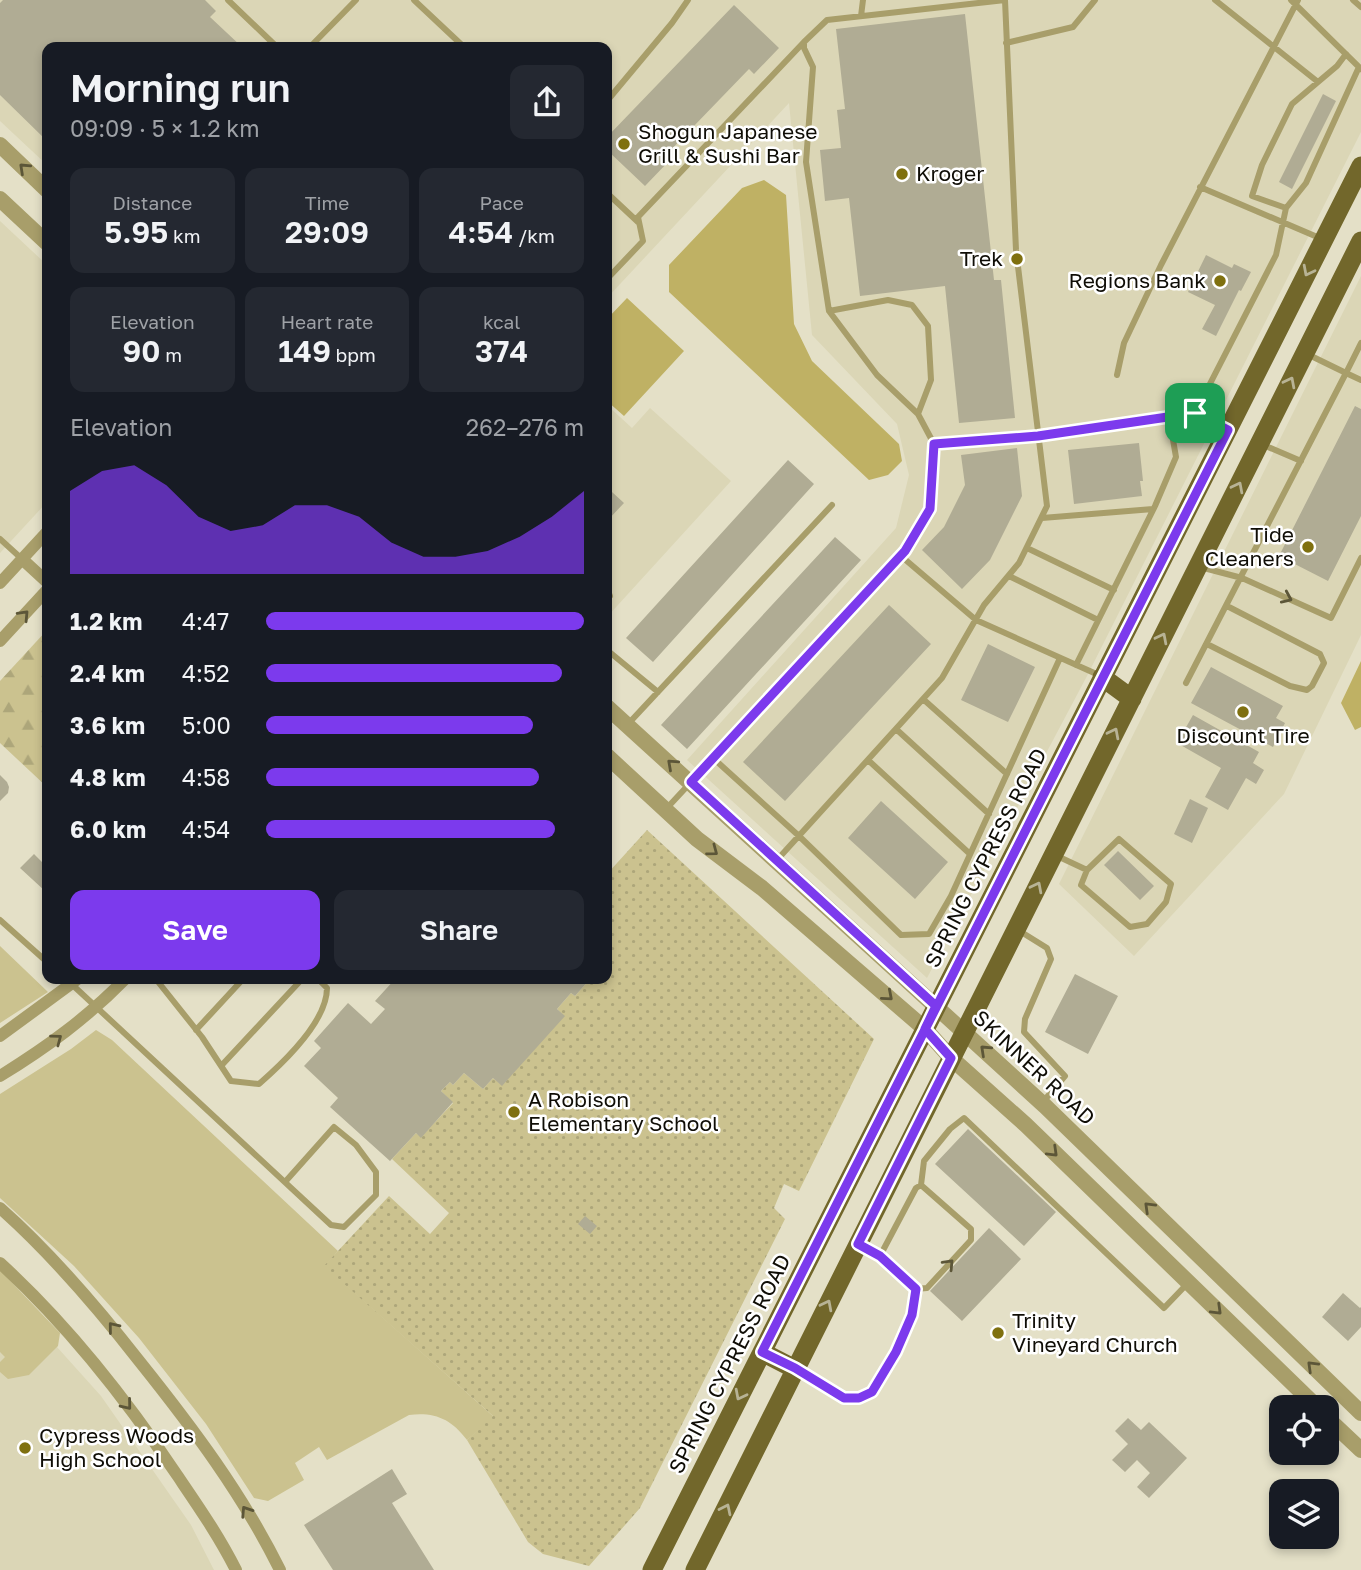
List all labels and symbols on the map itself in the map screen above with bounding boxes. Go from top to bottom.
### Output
place label: Shogun Japanese Grill & Sushi Bar [638,118,817,168]
marker: Shogun Japanese Grill & Sushi Bar [616,136,632,152]
place label: Kroger [916,160,984,186]
one-way arrow [19,163,32,176]
marker: Kroger [894,166,910,182]
place label: Trek [960,245,1003,271]
marker: Trek [1009,251,1025,267]
one-way arrow [1303,264,1317,276]
place label: Regions Bank [1069,267,1206,293]
marker: Regions Bank [1212,273,1228,289]
one-way arrow [1282,377,1296,389]
pin [1165,383,1225,443]
one-way arrow [1229,482,1243,494]
place label: Tide Cleaners [1205,521,1294,571]
marker: Tide Cleaners [1300,539,1316,555]
one-way arrow [1280,590,1292,604]
one-way arrow [15,610,28,623]
one-way arrow [1154,633,1168,645]
marker: Discount Tire [1235,704,1251,720]
place label: Discount Tire [1176,722,1310,748]
one-way arrow [1106,728,1120,740]
street label: SPRING CYPRESS ROAD [919,744,1052,971]
one-way arrow [667,760,680,773]
one-way arrow [705,842,718,855]
one-way arrow [1029,882,1043,894]
one-way arrow [880,988,893,1000]
street label: SKINNER ROAD [968,1004,1101,1130]
one-way arrow [49,1035,62,1047]
one-way arrow [980,1045,993,1058]
place label: A Robison Elementary School [528,1086,719,1136]
marker: A Robison Elementary School [506,1104,522,1120]
one-way arrow [1045,1143,1058,1156]
one-way arrow [1144,1202,1157,1215]
street label: SPRING CYPRESS ROAD [663,1250,796,1477]
one-way arrow [941,1259,954,1272]
one-way arrow [819,1300,833,1312]
one-way arrow [1209,1302,1222,1315]
place label: Trinity Vineyard Church [1012,1307,1178,1357]
one-way arrow [108,1322,121,1335]
marker: Trinity Vineyard Church [990,1325,1006,1341]
one-way arrow [1307,1361,1320,1374]
one-way arrow [735,1388,749,1400]
one-way arrow [119,1396,131,1409]
place label: Cypress Woods High School [39,1422,194,1472]
marker: Cypress Woods High School [17,1440,33,1456]
one-way arrow [717,1504,731,1516]
one-way arrow [242,1505,255,1518]

